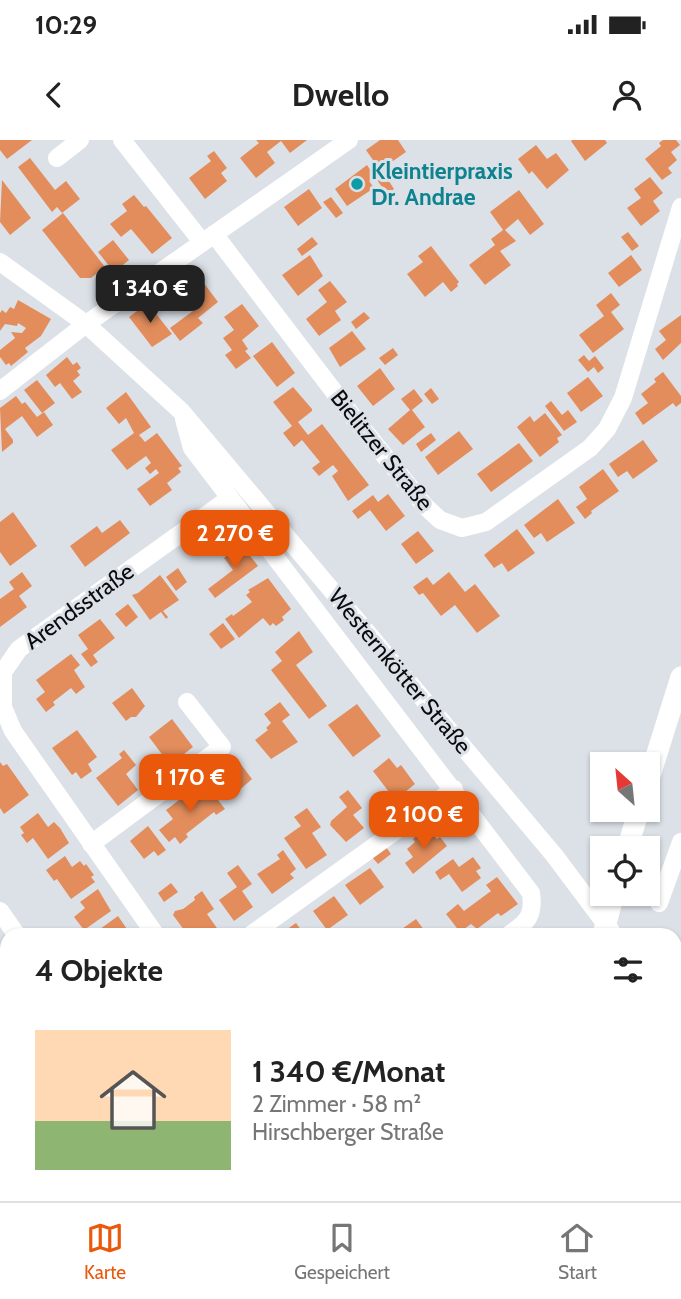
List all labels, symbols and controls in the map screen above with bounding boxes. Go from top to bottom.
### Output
text: 10:29 [35,9,97,41]
text: Dwello [292,75,389,114]
icon: back [35,76,73,114]
icon: person [608,76,646,114]
place label: Kleintierpraxis Dr. Andrae [371,157,513,211]
marker: Kleintierpraxis Dr. Andrae [349,176,365,192]
pin: 1 340 € [85,265,215,325]
text: 1 340 € [112,274,188,302]
street label: Bielitzer Straße [325,384,439,516]
pin: 2 270 € [170,510,300,570]
text: 2 270 € [196,519,274,547]
street label: Arendsstraße [19,557,139,655]
street label: Westernkötter Straße [323,582,478,760]
north arrow [590,752,660,822]
map controls [590,752,660,906]
pin: 1 170 € [125,754,255,814]
text: 1 170 € [155,763,225,791]
pin: 2 100 € [359,792,489,851]
text: 2 100 € [385,800,463,828]
button: locate [590,836,660,906]
icon: filters [609,951,647,989]
text: 4 Objekte [35,952,163,989]
text: 1 340 €/Monat [252,1053,445,1090]
icon: home [91,1058,175,1142]
text: 2 Zimmer · 58 m² [252,1090,421,1118]
text: Hirschberger Straße [252,1118,444,1146]
tab: Karte [84,1219,126,1284]
tab: Gespeichert [294,1219,390,1284]
tab: Start [558,1219,597,1284]

